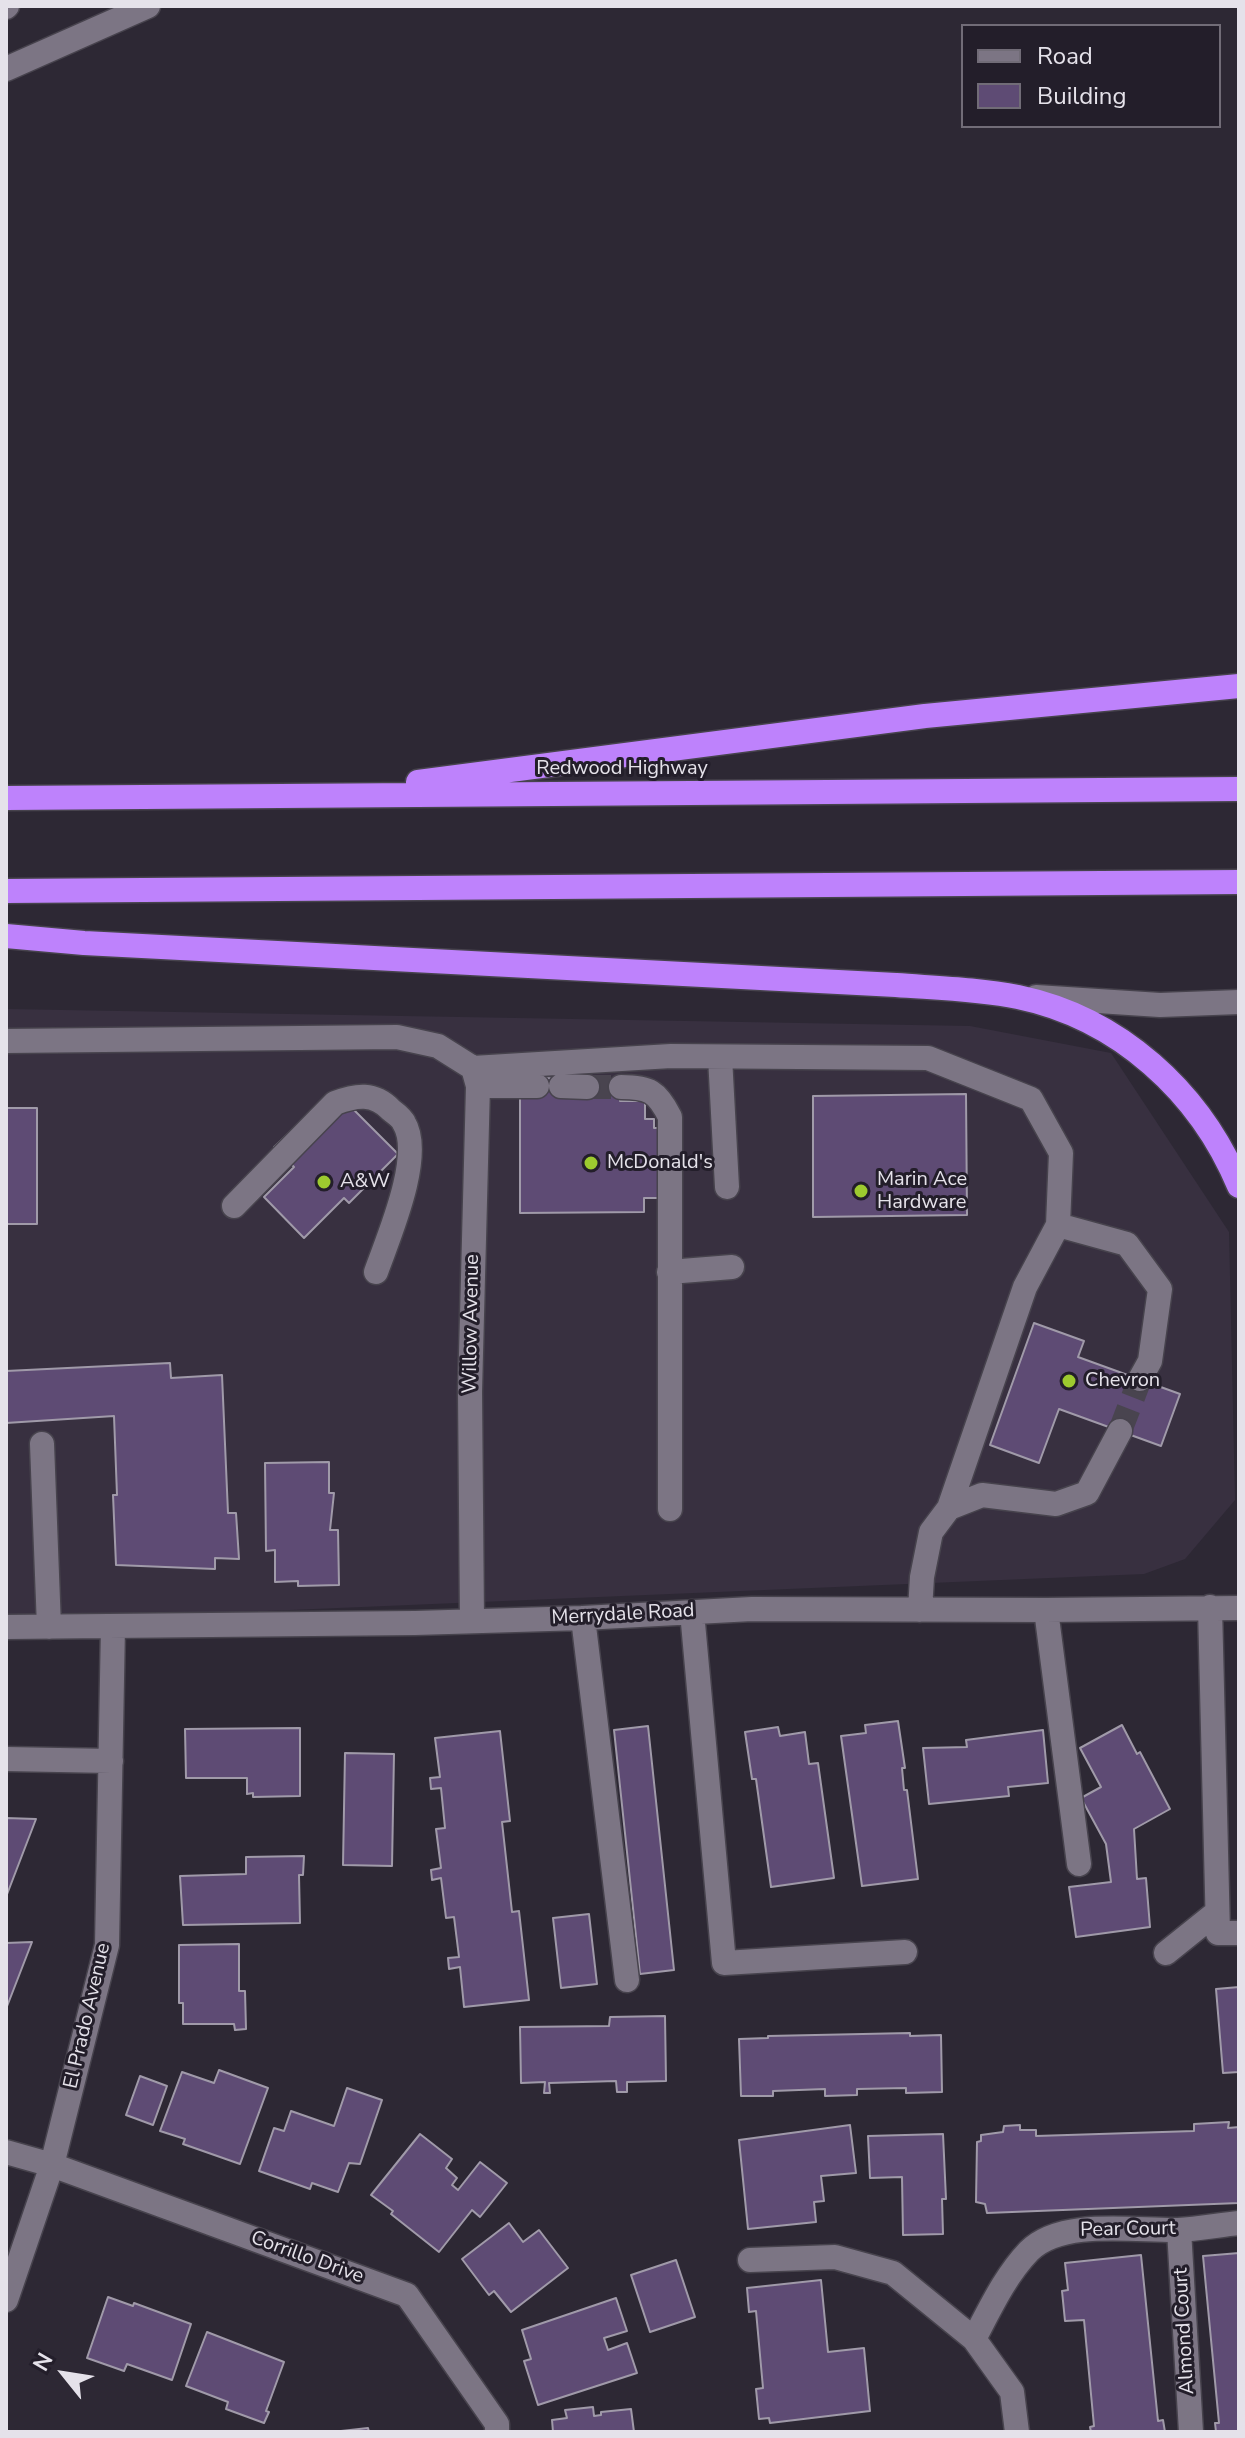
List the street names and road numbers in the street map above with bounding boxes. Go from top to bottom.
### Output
street label: Redwood Highway [536,757,708,781]
street label: Willow Avenue [459,1254,485,1394]
street label: Merrydale Road [551,1599,695,1631]
street label: El Prado Avenue [60,1941,116,2091]
street label: Pear Court [1080,2217,1176,2243]
street label: Corrillo Drive [247,2226,367,2290]
street label: Almond Court [1170,2267,1200,2395]

